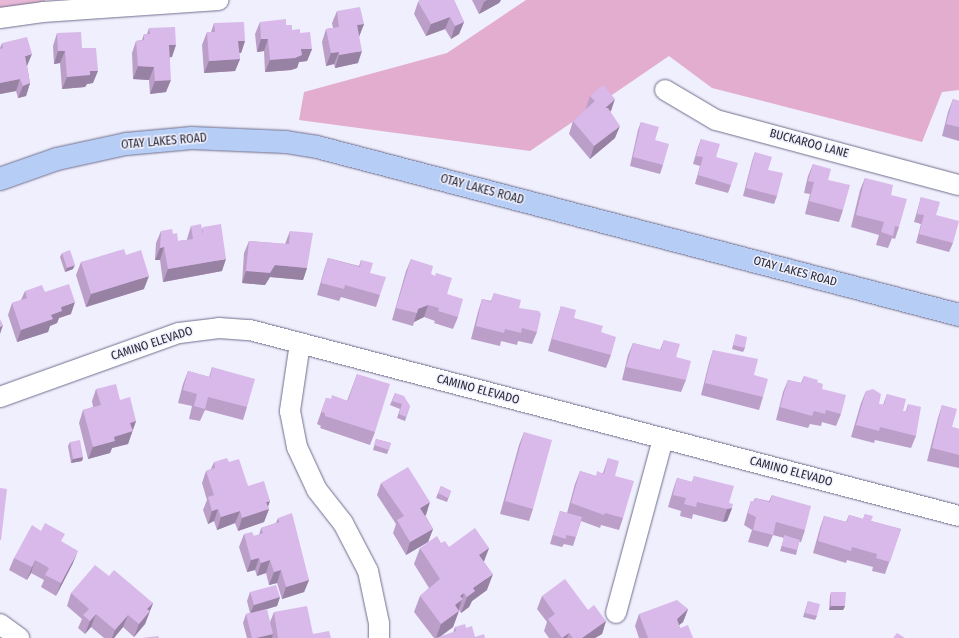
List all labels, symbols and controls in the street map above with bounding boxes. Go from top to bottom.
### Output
street label: BUCKAROO LANE [768,127,850,161]
street label: OTAY LAKES ROAD [121,131,207,153]
street label: OTAY LAKES ROAD [439,172,525,208]
street label: OTAY LAKES ROAD [752,254,838,290]
street label: CAMINO ELEVADO [109,324,195,364]
street label: CAMINO ELEVADO [435,372,521,408]
street label: CAMINO ELEVADO [748,454,834,490]

